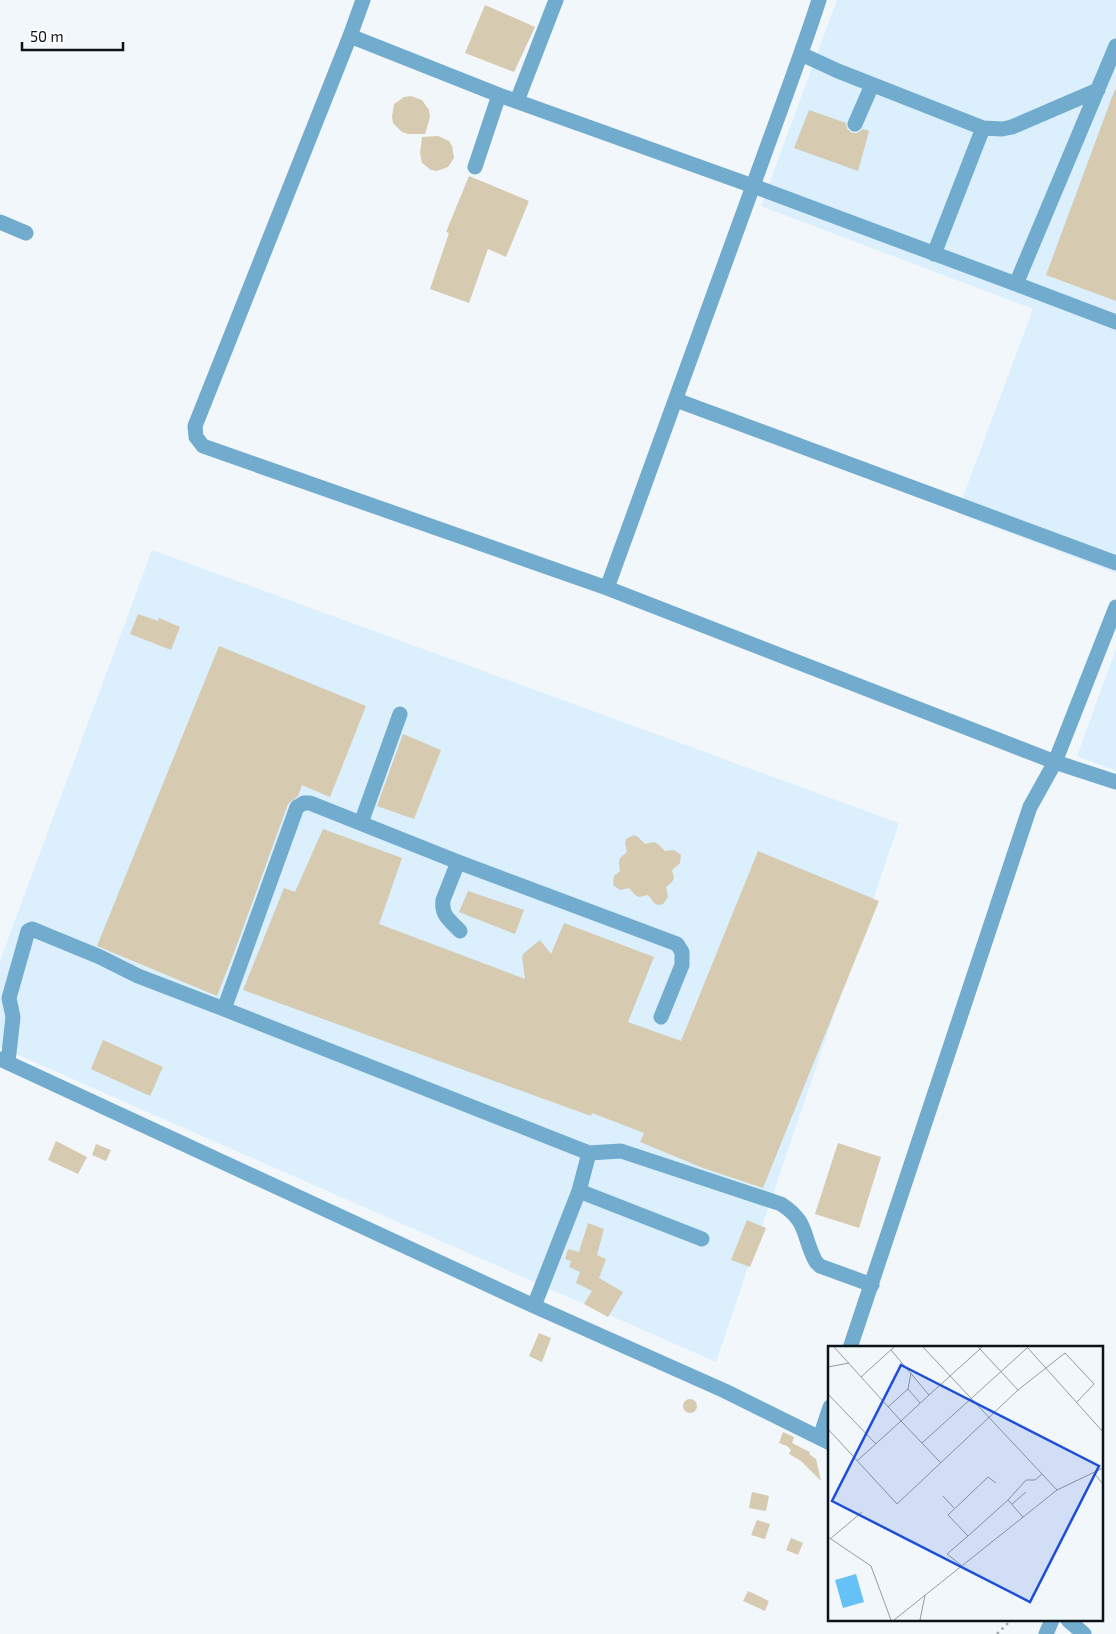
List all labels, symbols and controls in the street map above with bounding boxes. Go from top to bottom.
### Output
scale bar [22,20,124,52]
text: 50 m [30,27,64,45]
inset map [828,1346,1104,1622]

